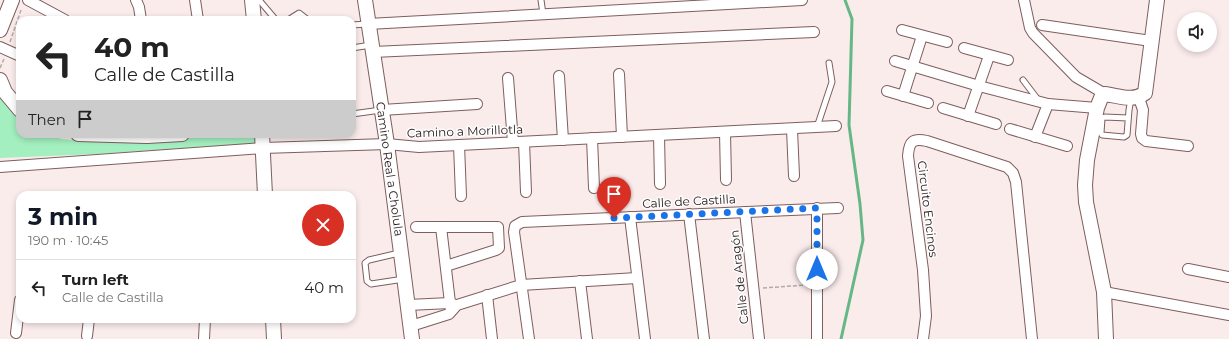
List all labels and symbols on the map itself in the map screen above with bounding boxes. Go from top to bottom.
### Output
street label: Camino Real a Cholula [373,101,407,237]
street label: Camino a Morillotla [406,121,524,141]
street label: Circuito Encinos [915,160,941,258]
pin [597,177,631,218]
street label: Calle de Castilla [642,191,736,211]
street label: Calle de Aragón [727,229,751,325]
position arrow [796,248,838,290]

